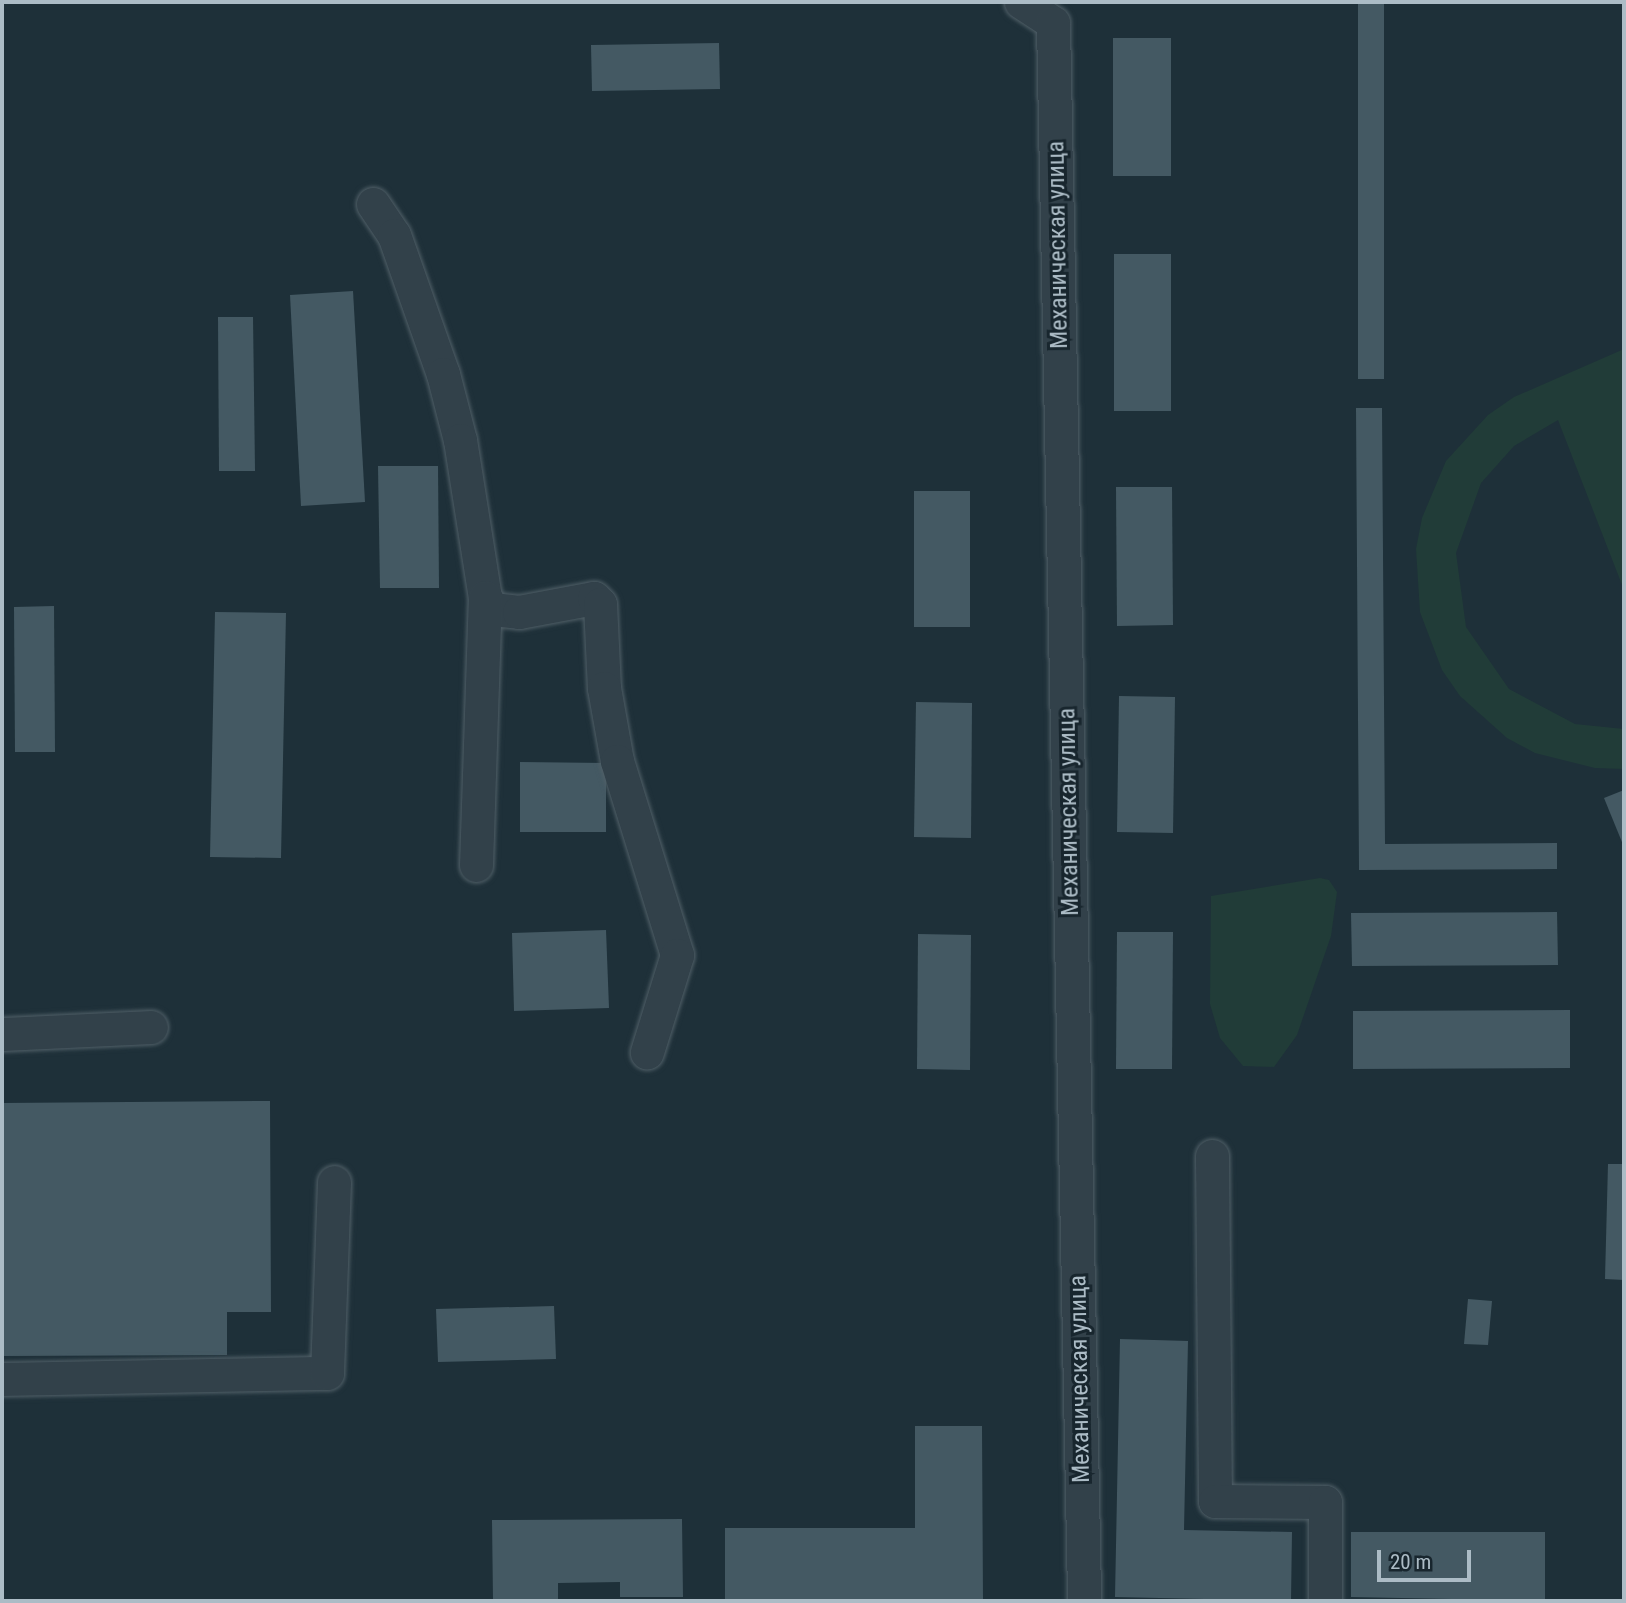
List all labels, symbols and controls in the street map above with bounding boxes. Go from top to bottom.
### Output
street label: Механическая улица [1042,141,1074,349]
street label: Механическая улица [1053,708,1085,916]
street label: Механическая улица [1064,1275,1096,1483]
scale bar [1381,1536,1476,1580]
text: 20 m [1390,1550,1431,1574]

